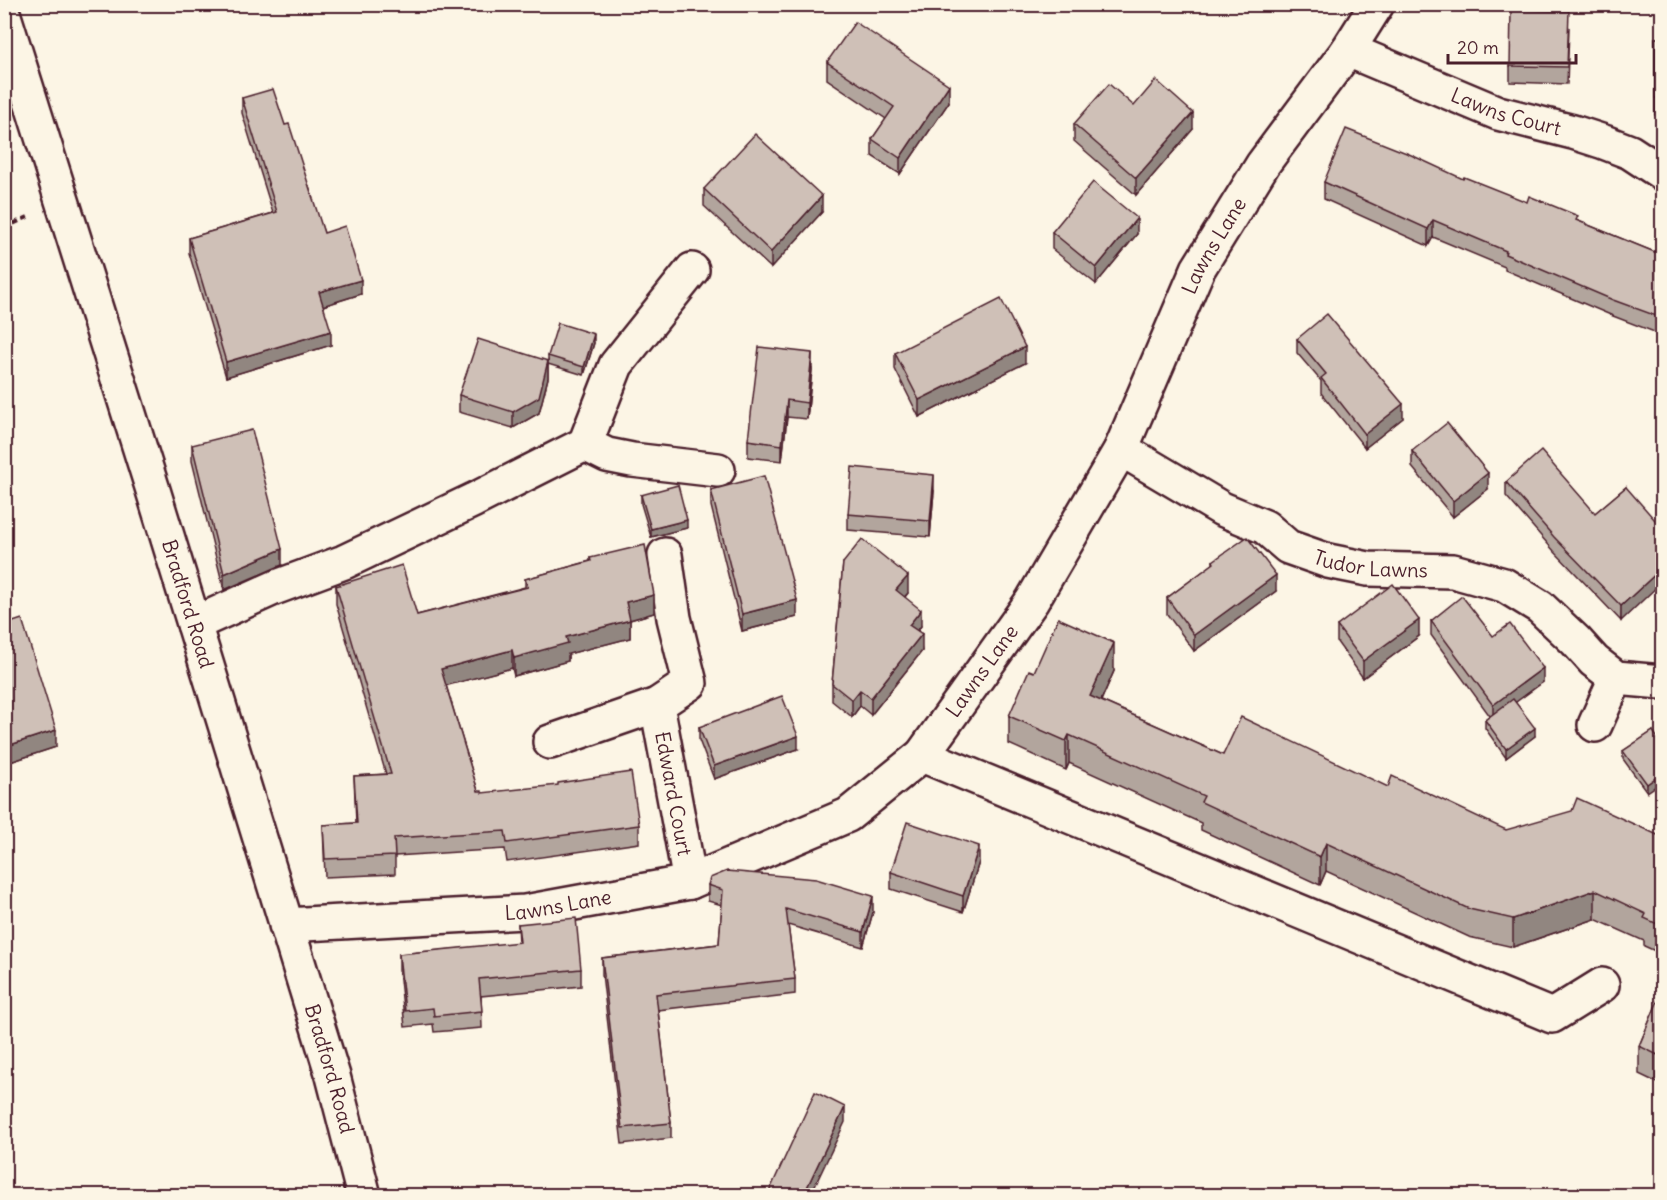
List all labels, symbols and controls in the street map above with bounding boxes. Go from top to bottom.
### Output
scale bar [1448,27,1576,65]
text: 20 m [1457,36,1499,59]
street label: Lawns Court [1447,82,1564,141]
street label: Lawns Lane [1176,193,1251,298]
street label: Bradford Road [157,536,220,671]
street label: Tudor Lawns [1310,544,1428,582]
street label: Lawns Lane [940,620,1023,722]
street label: Edward Court [650,729,698,858]
street label: Lawns Lane [504,884,613,925]
street label: Bradford Road [300,1001,360,1136]

